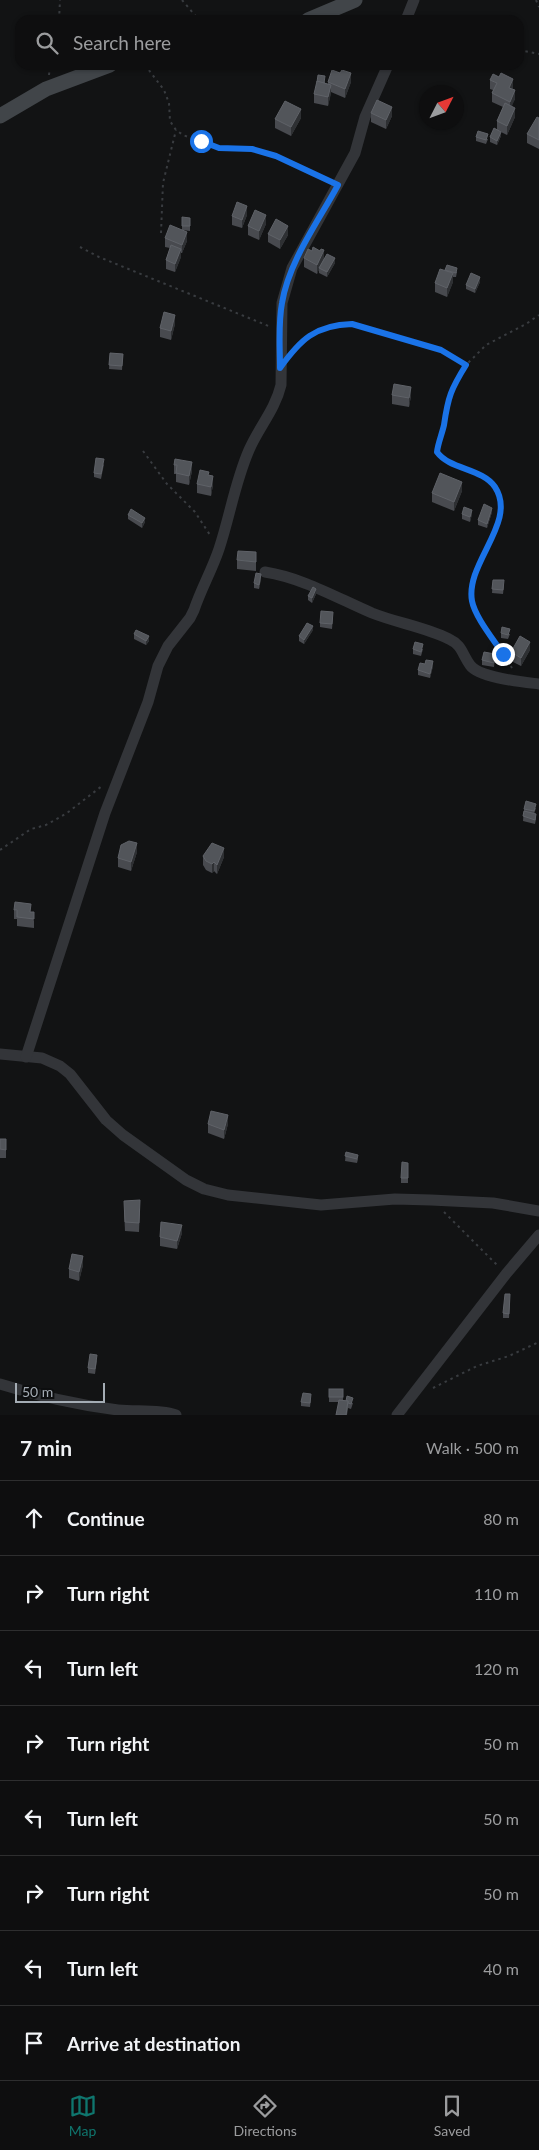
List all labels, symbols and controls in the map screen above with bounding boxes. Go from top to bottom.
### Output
search box [15,15,524,70]
icon: search [33,29,61,57]
text: Search here [73,31,171,54]
north arrow [419,85,464,130]
route start [190,130,213,153]
route end [492,643,515,666]
scale bar [15,1380,105,1403]
text: 50 m [22,1383,53,1400]
text: 7 min [20,1435,72,1460]
text: Walk · 500 m [426,1438,519,1457]
icon: ahead [20,1504,48,1532]
text: Continue [67,1507,145,1530]
text: 80 m [483,1509,519,1528]
icon: right [20,1579,48,1607]
text: Turn right [67,1582,149,1605]
text: 110 m [474,1584,519,1603]
icon: left [20,1654,48,1682]
text: Turn left [67,1657,138,1680]
text: 120 m [474,1659,519,1678]
icon: right [20,1729,48,1757]
text: Turn right [67,1732,149,1755]
text: 50 m [483,1734,519,1753]
icon: left [20,1804,48,1832]
text: Turn left [67,1807,138,1830]
text: 50 m [483,1809,519,1828]
icon: right [20,1879,48,1907]
text: Turn right [67,1882,149,1905]
text: 50 m [483,1884,519,1903]
icon: left [20,1954,48,1982]
text: Turn left [67,1957,138,1980]
text: 40 m [483,1959,519,1978]
icon: arrive [20,2029,48,2057]
text: Arrive at destination [67,2032,240,2055]
tab: Map [69,2092,97,2139]
tab: Directions [234,2092,297,2139]
tab: Saved [434,2092,470,2139]

